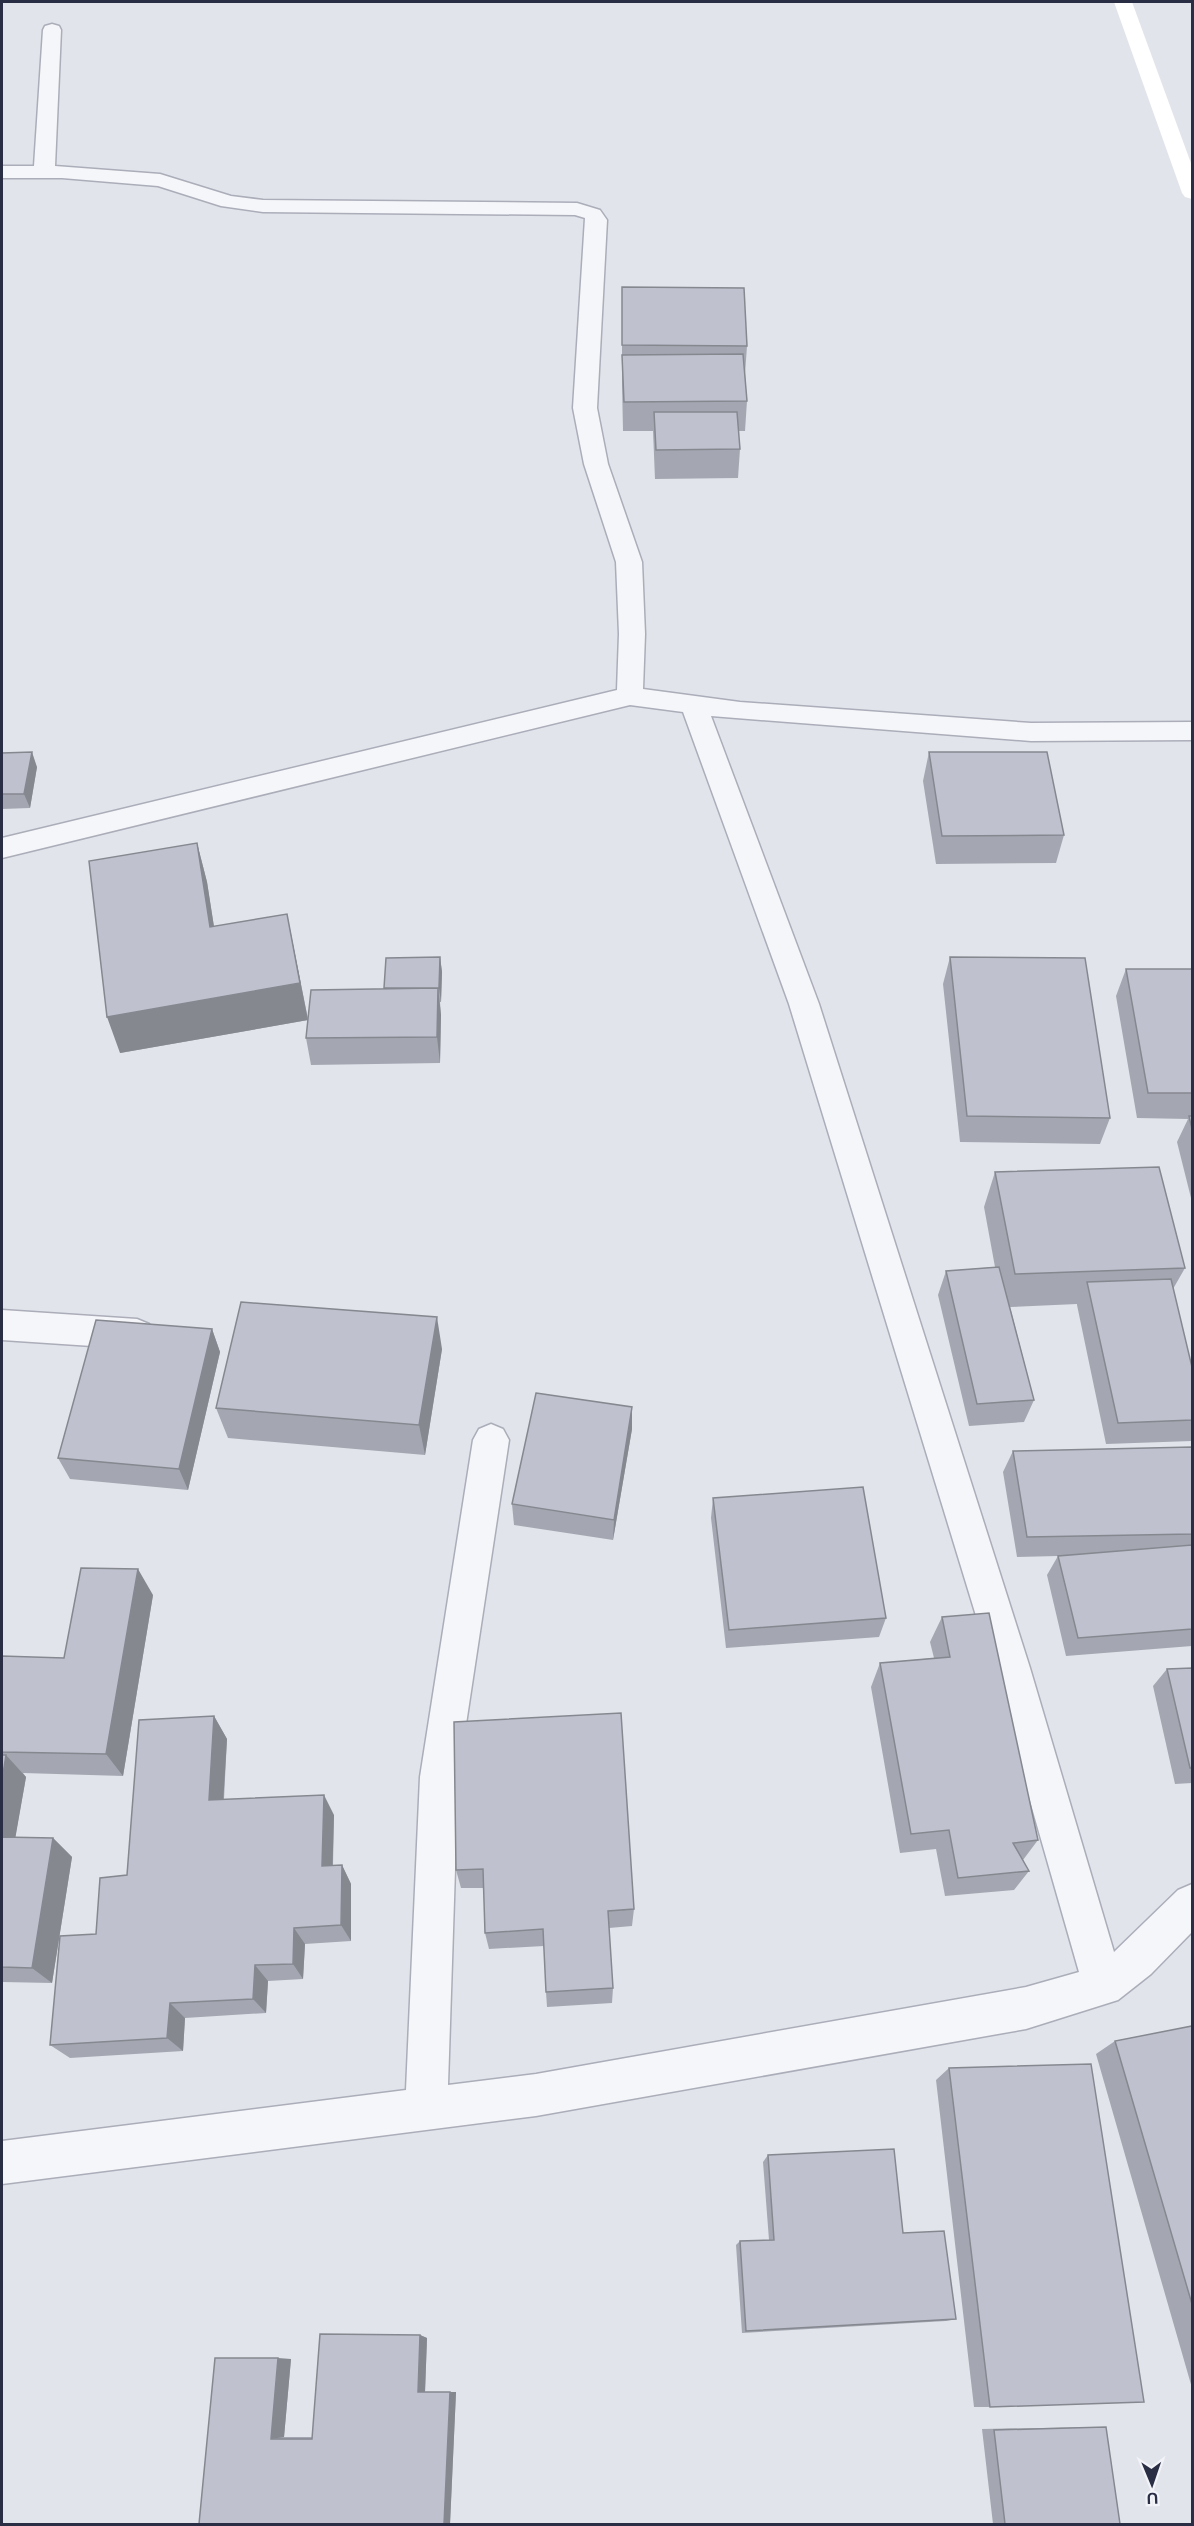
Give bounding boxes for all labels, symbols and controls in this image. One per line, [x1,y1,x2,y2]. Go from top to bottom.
north arrow [1122,2454,1182,2514]
text: U [1146,2490,1159,2507]

